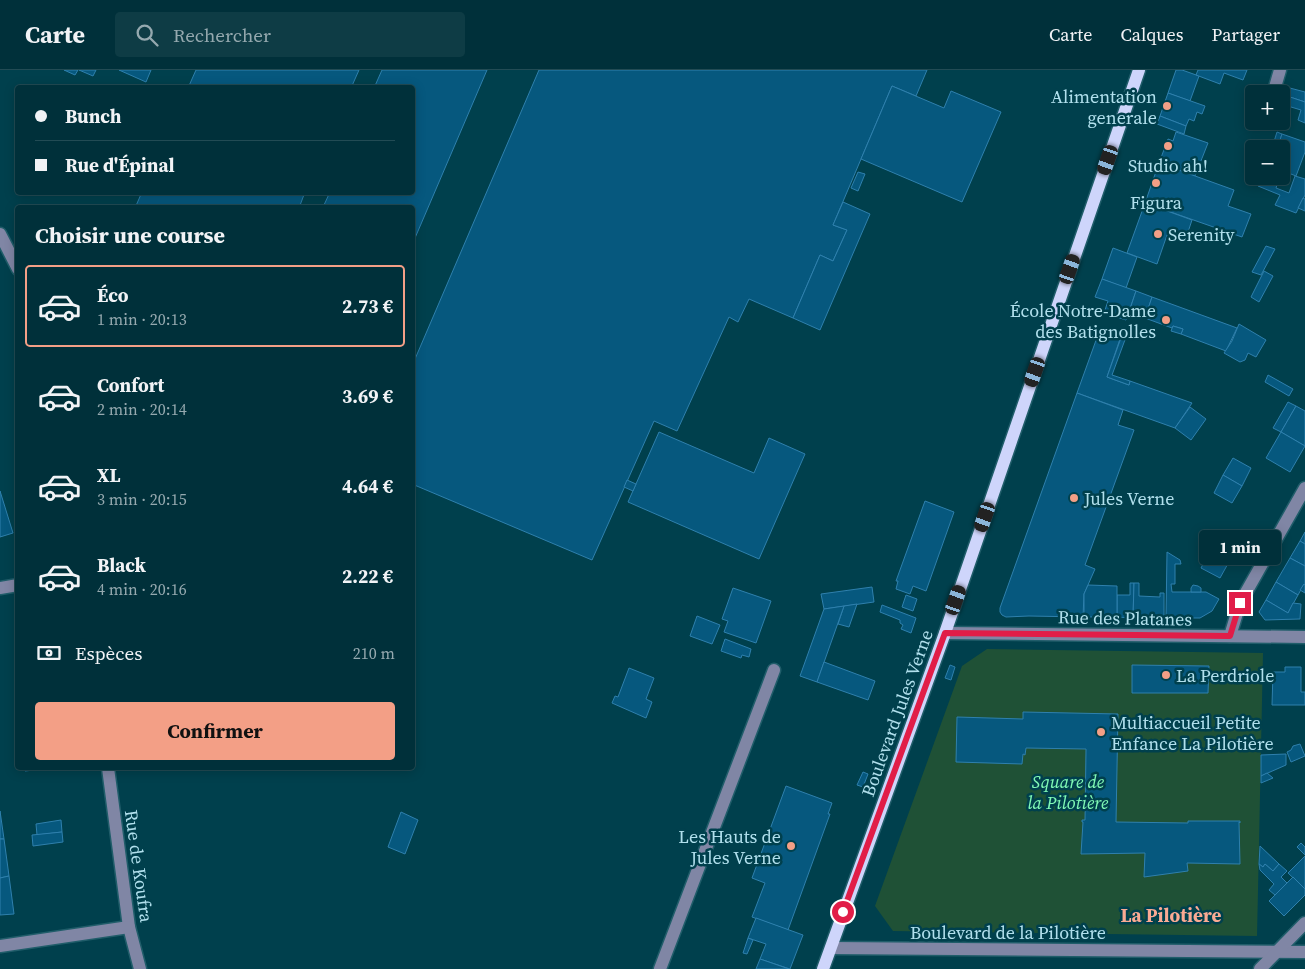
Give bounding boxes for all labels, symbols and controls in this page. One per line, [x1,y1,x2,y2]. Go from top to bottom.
search box [115,12,465,57]
text: Carte [25,18,85,51]
icon: search [133,21,161,49]
text: Rechercher [173,22,271,48]
text: Carte [1049,22,1092,47]
text: Calques [1120,22,1184,47]
text: Partager [1212,22,1280,47]
place label: Alimentation generale [1051,84,1157,130]
map controls [1245,85,1290,185]
button: + [1245,85,1290,130]
marker: Alimentation generale [1161,100,1173,112]
text: Bunch [65,103,121,129]
marker: Studio ah! [1162,140,1174,152]
button: − [1245,140,1290,185]
car [1096,143,1119,177]
text: Rue d'Épinal [65,152,175,178]
place label: Studio ah! [1128,153,1208,178]
marker: Figura [1150,177,1162,189]
place label: Figura [1130,190,1183,215]
text: Choisir une course [35,220,225,250]
place label: Serenity [1168,222,1235,247]
marker: Serenity [1152,228,1164,240]
car [1058,252,1081,286]
text: Éco [97,282,129,308]
icon: car [37,284,82,329]
text: 2.73 € [342,293,393,319]
place label: École Notre-Dame des Batignolles [1010,298,1156,344]
text: 1 min · 20:13 [97,308,187,330]
marker: École Notre-Dame des Batignolles [1160,314,1172,326]
car [1023,355,1046,389]
text: Confort [97,372,164,398]
icon: car [37,374,82,419]
text: 3.69 € [342,383,393,409]
text: 2 min · 20:14 [97,398,187,420]
text: XL [97,462,120,488]
icon: car [37,464,82,509]
text: 4.64 € [342,473,393,499]
place label: Jules Verne [1083,486,1174,511]
text: 3 min · 20:15 [97,488,187,510]
marker: Jules Verne [1068,492,1080,504]
car [973,500,996,534]
callout: 1 min [1199,530,1281,566]
text: 1 min [1219,536,1261,558]
text: Black [97,552,146,578]
icon: car [37,554,82,599]
text: 2.22 € [342,563,393,589]
text: 4 min · 20:16 [97,578,187,600]
car [944,583,967,617]
route end [1229,592,1251,614]
street label: Rue des Platanes [1058,604,1193,632]
street label: Boulevard Jules Verne [855,626,939,800]
icon: cash [35,639,63,667]
text: Espèces [75,640,143,666]
text: 210 m [353,642,395,664]
place label: La Perdriole [1176,663,1274,688]
marker: La Perdriole [1160,669,1172,681]
button: Confirmer [35,702,395,760]
place label: Multiaccueil Petite Enfance La Pilotière [1111,710,1274,756]
marker: Multiaccueil Petite Enfance La Pilotière [1095,726,1107,738]
park label: Square de la Pilotière [1028,769,1109,815]
street label: Rue de Koufra [119,808,159,925]
place label: Les Hauts de Jules Verne [678,824,781,870]
marker: Les Hauts de Jules Verne [785,840,797,852]
route start [832,901,854,923]
district label: La Pilotière [1121,902,1221,928]
street label: Boulevard de la Pilotière [910,920,1106,945]

